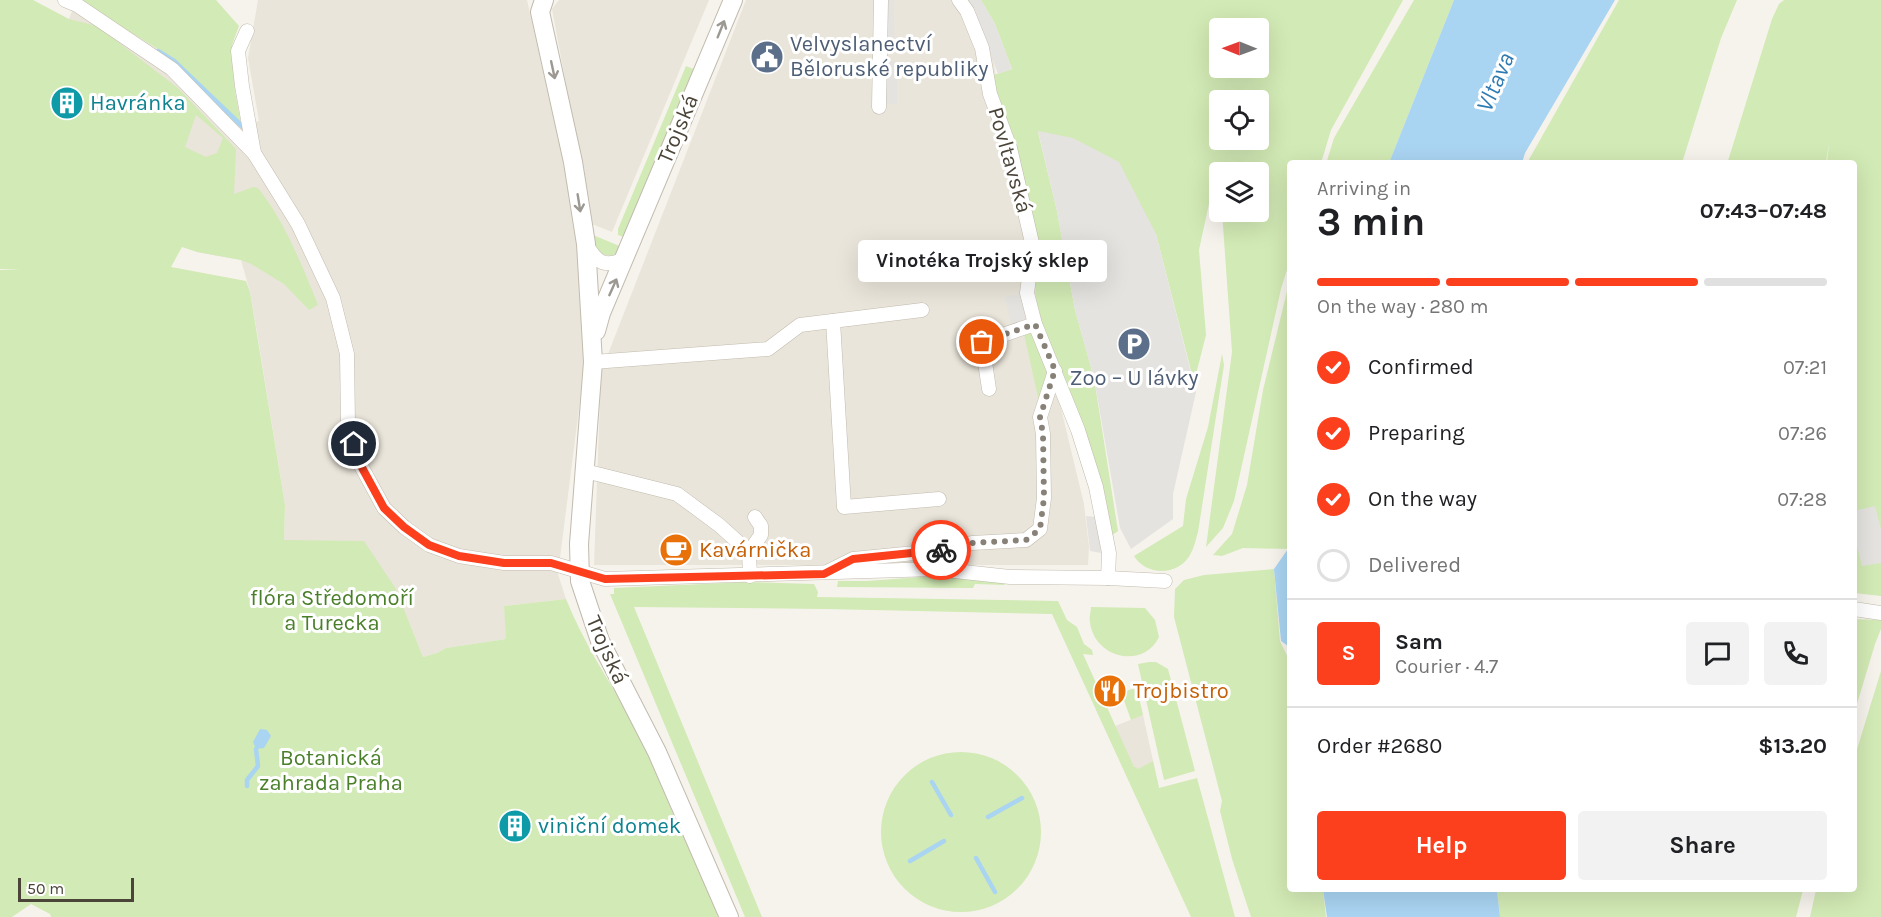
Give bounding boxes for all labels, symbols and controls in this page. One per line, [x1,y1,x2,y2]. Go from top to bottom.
north arrow [1209,18,1269,78]
map controls [1209,18,1269,222]
one-way arrow [716,21,727,39]
place label: Velvyslanectví Běloruské republiky [790,31,988,82]
public building icon: Velvyslanectví Běloruské republiky [749,39,785,75]
water label: Vltava [1470,48,1520,116]
one-way arrow [547,60,559,79]
building icon: Havránka [49,85,85,121]
place label: Havránka [90,90,186,116]
button: locate [1209,90,1269,150]
street label: Trojská [652,91,704,167]
street label: Povltavská [982,104,1038,216]
button: layers [1209,162,1269,222]
text: Arriving in [1317,177,1411,200]
one-way arrow [574,193,585,213]
text: 07:43–07:48 [1700,198,1827,224]
text: 3 min [1317,199,1425,245]
callout: Vinotéka Trojský sklep [858,240,1106,282]
text: Vinotéka Trojský sklep [876,249,1089,272]
one-way arrow [607,278,619,296]
text: On the way · 280 m [1317,295,1488,318]
pin [956,316,1007,367]
icon: bag [965,325,998,358]
parking icon: Zoo – U lávky [1116,326,1152,362]
icon: check [1317,351,1350,384]
text: Confirmed [1368,354,1474,380]
text: 07:21 [1783,356,1827,379]
place label: Zoo – U lávky [1069,365,1199,391]
icon: check [1317,417,1350,450]
pin [328,418,379,469]
text: Preparing [1368,420,1465,446]
text: 07:26 [1778,422,1827,445]
icon: home [337,427,370,460]
icon: check [1317,483,1350,516]
text: On the way [1368,486,1477,512]
text: 07:28 [1777,488,1827,511]
courier [911,520,971,580]
cafe icon: Kavárnička [658,532,694,568]
icon: bike [925,534,958,567]
place label: Kavárnička [699,537,811,563]
text: Delivered [1368,552,1461,578]
park label: flóra Středomoří a Turecka [250,585,414,636]
street label: Trojská [580,612,634,688]
button: chat [1686,622,1749,685]
button: phone [1764,622,1827,685]
text: Sam [1395,629,1443,655]
text: S [1341,640,1356,666]
text: Courier · 4.7 [1395,655,1498,678]
restaurant icon: Trojbistro [1092,673,1128,709]
place label: Trojbistro [1133,678,1229,704]
text: Order #2680 [1317,733,1442,759]
text: $13.20 [1758,733,1827,759]
park label: Botanická zahrada Praha [259,745,403,796]
building icon: viniční domek [497,808,533,844]
button: Help [1317,811,1566,880]
button: Share [1578,811,1827,880]
place label: viniční domek [538,813,681,839]
scale bar [18,875,134,902]
text: 50 m [27,879,64,898]

